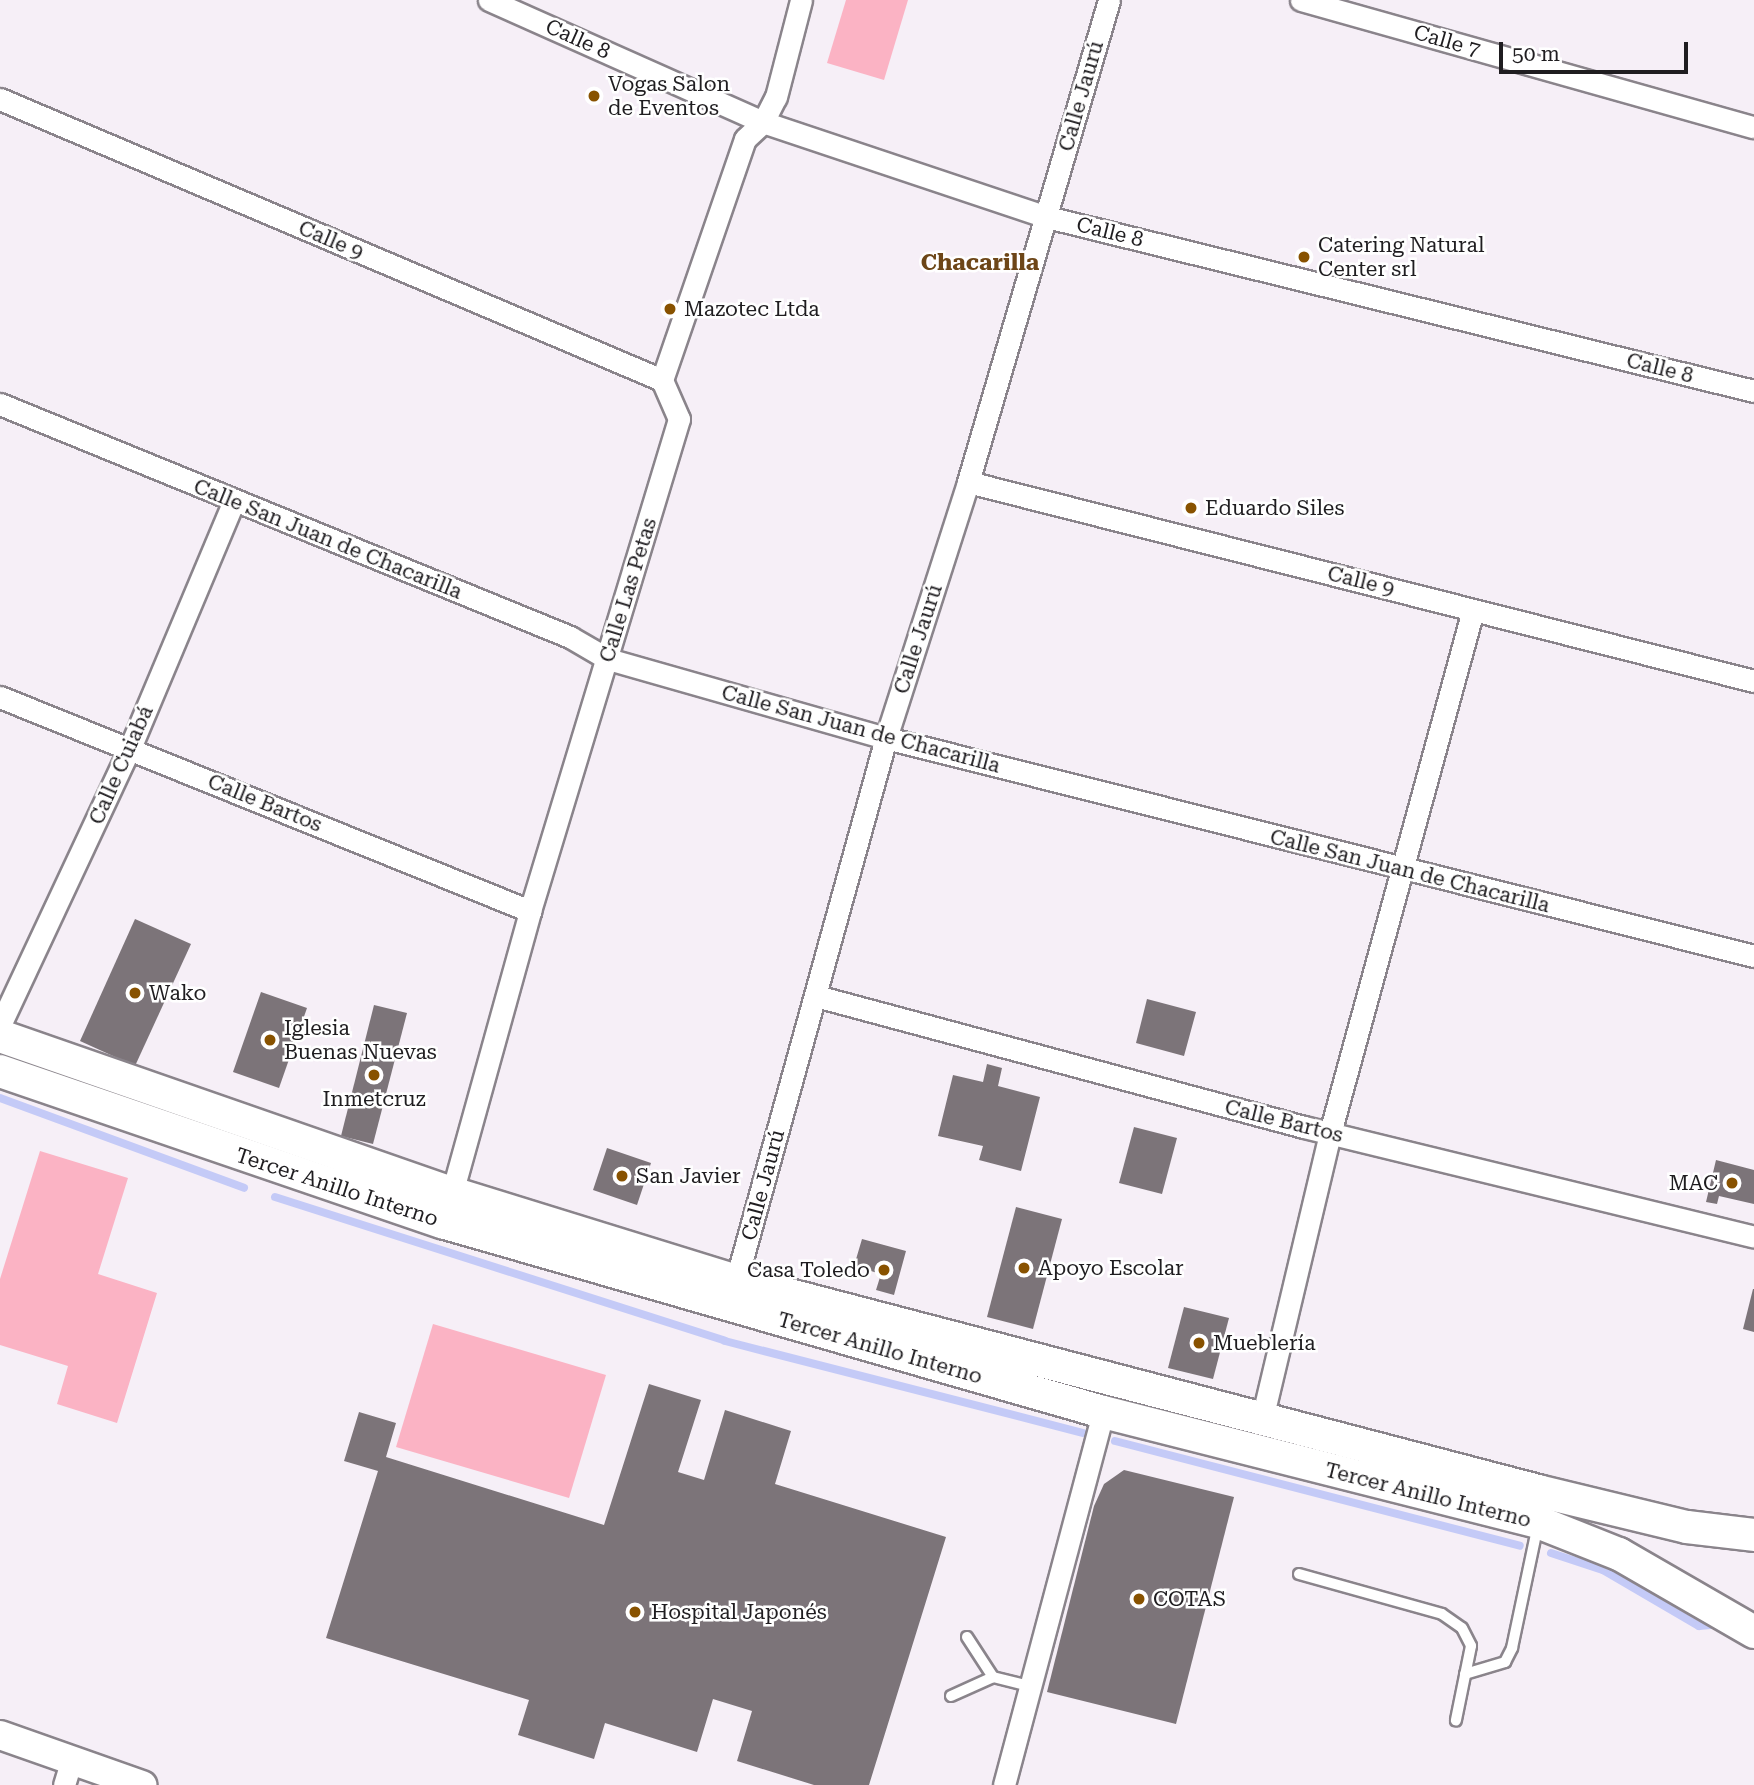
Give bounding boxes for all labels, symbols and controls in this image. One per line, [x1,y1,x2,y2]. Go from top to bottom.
street label: Calle 8 [542,14,614,64]
street label: Calle 7 [1411,20,1483,62]
scale bar [1502,28,1691,72]
street label: Calle Jaurú [1053,38,1109,154]
text: 50 m [1512,42,1560,66]
place label: Vogas Salon de Eventos [608,71,730,121]
marker: Vogas Salon de Eventos [586,88,602,104]
street label: Calle 8 [1074,212,1146,252]
street label: Calle 9 [295,215,367,265]
place label: Catering Natural Center srl [1318,232,1484,282]
district label: Chacarilla [921,249,1039,277]
marker: Catering Natural Center srl [1296,249,1312,265]
place label: Mazotec Ltda [684,296,820,322]
marker: Mazotec Ltda [662,301,678,317]
street label: Calle 8 [1624,348,1696,388]
street label: Calle San Juan de Chacarilla [190,473,466,605]
place label: Eduardo Siles [1205,495,1344,521]
marker: Eduardo Siles [1183,500,1199,516]
street label: Calle Las Petas [594,515,662,665]
street label: Calle 9 [1325,561,1397,601]
street label: Calle Jaurú [888,581,948,697]
street label: Calle San Juan de Chacarilla [719,680,1003,778]
street label: Calle Cuiabá [84,702,158,828]
street label: Calle Bartos [204,769,326,837]
street label: Calle San Juan de Chacarilla [1267,824,1553,918]
place label: Wako [149,980,206,1006]
marker: Wako [127,985,143,1001]
place label: Iglesia Buenas Nuevas [284,1015,437,1065]
marker: Iglesia Buenas Nuevas [262,1032,278,1048]
marker: Inmetcruz [366,1067,382,1083]
place label: Inmetcruz [322,1086,426,1112]
street label: Calle Bartos [1222,1094,1346,1148]
street label: Calle Jaurú [736,1127,790,1243]
street label: Tercer Anillo Interno [232,1142,442,1232]
place label: San Javier [636,1163,741,1189]
marker: San Javier [614,1168,630,1184]
place label: MAC [1669,1170,1718,1196]
marker: MAC [1724,1175,1740,1191]
place label: Apoyo Escolar [1038,1255,1184,1281]
place label: Casa Toledo [747,1257,870,1283]
marker: Apoyo Escolar [1016,1260,1032,1276]
marker: Casa Toledo [876,1262,892,1278]
street label: Tercer Anillo Interno [775,1307,985,1389]
place label: Mueblería [1213,1330,1316,1356]
marker: Mueblería [1191,1335,1207,1351]
street label: Tercer Anillo Interno [1322,1457,1534,1533]
place label: COTAS [1153,1586,1226,1612]
marker: COTAS [1131,1591,1147,1607]
place label: Hospital Japonés [651,1599,827,1625]
marker: Hospital Japonés [625,1602,645,1622]

